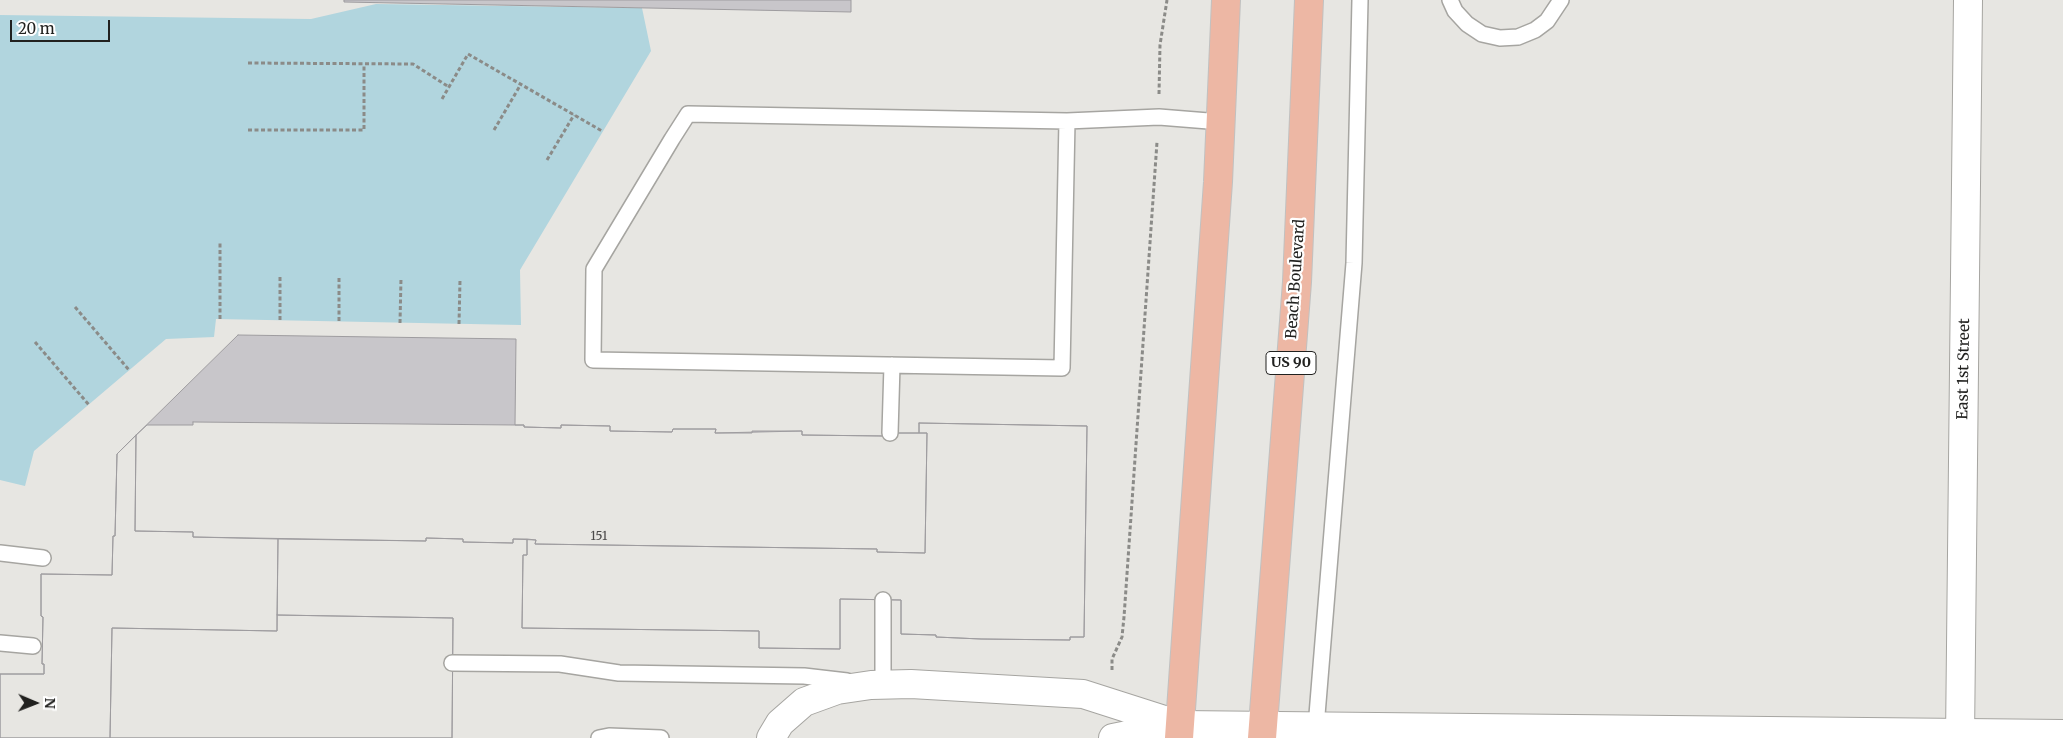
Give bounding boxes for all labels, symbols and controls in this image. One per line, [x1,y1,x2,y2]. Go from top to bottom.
scale bar [12,10,112,42]
text: 20 m [18,19,55,38]
street label: Beach Boulevard [1283,218,1309,340]
street label: East 1st Street [1954,318,1974,420]
road number: US 90 [1266,352,1316,374]
house number: 151 [591,530,607,544]
north arrow [10,678,60,728]
text: N [41,698,59,709]

